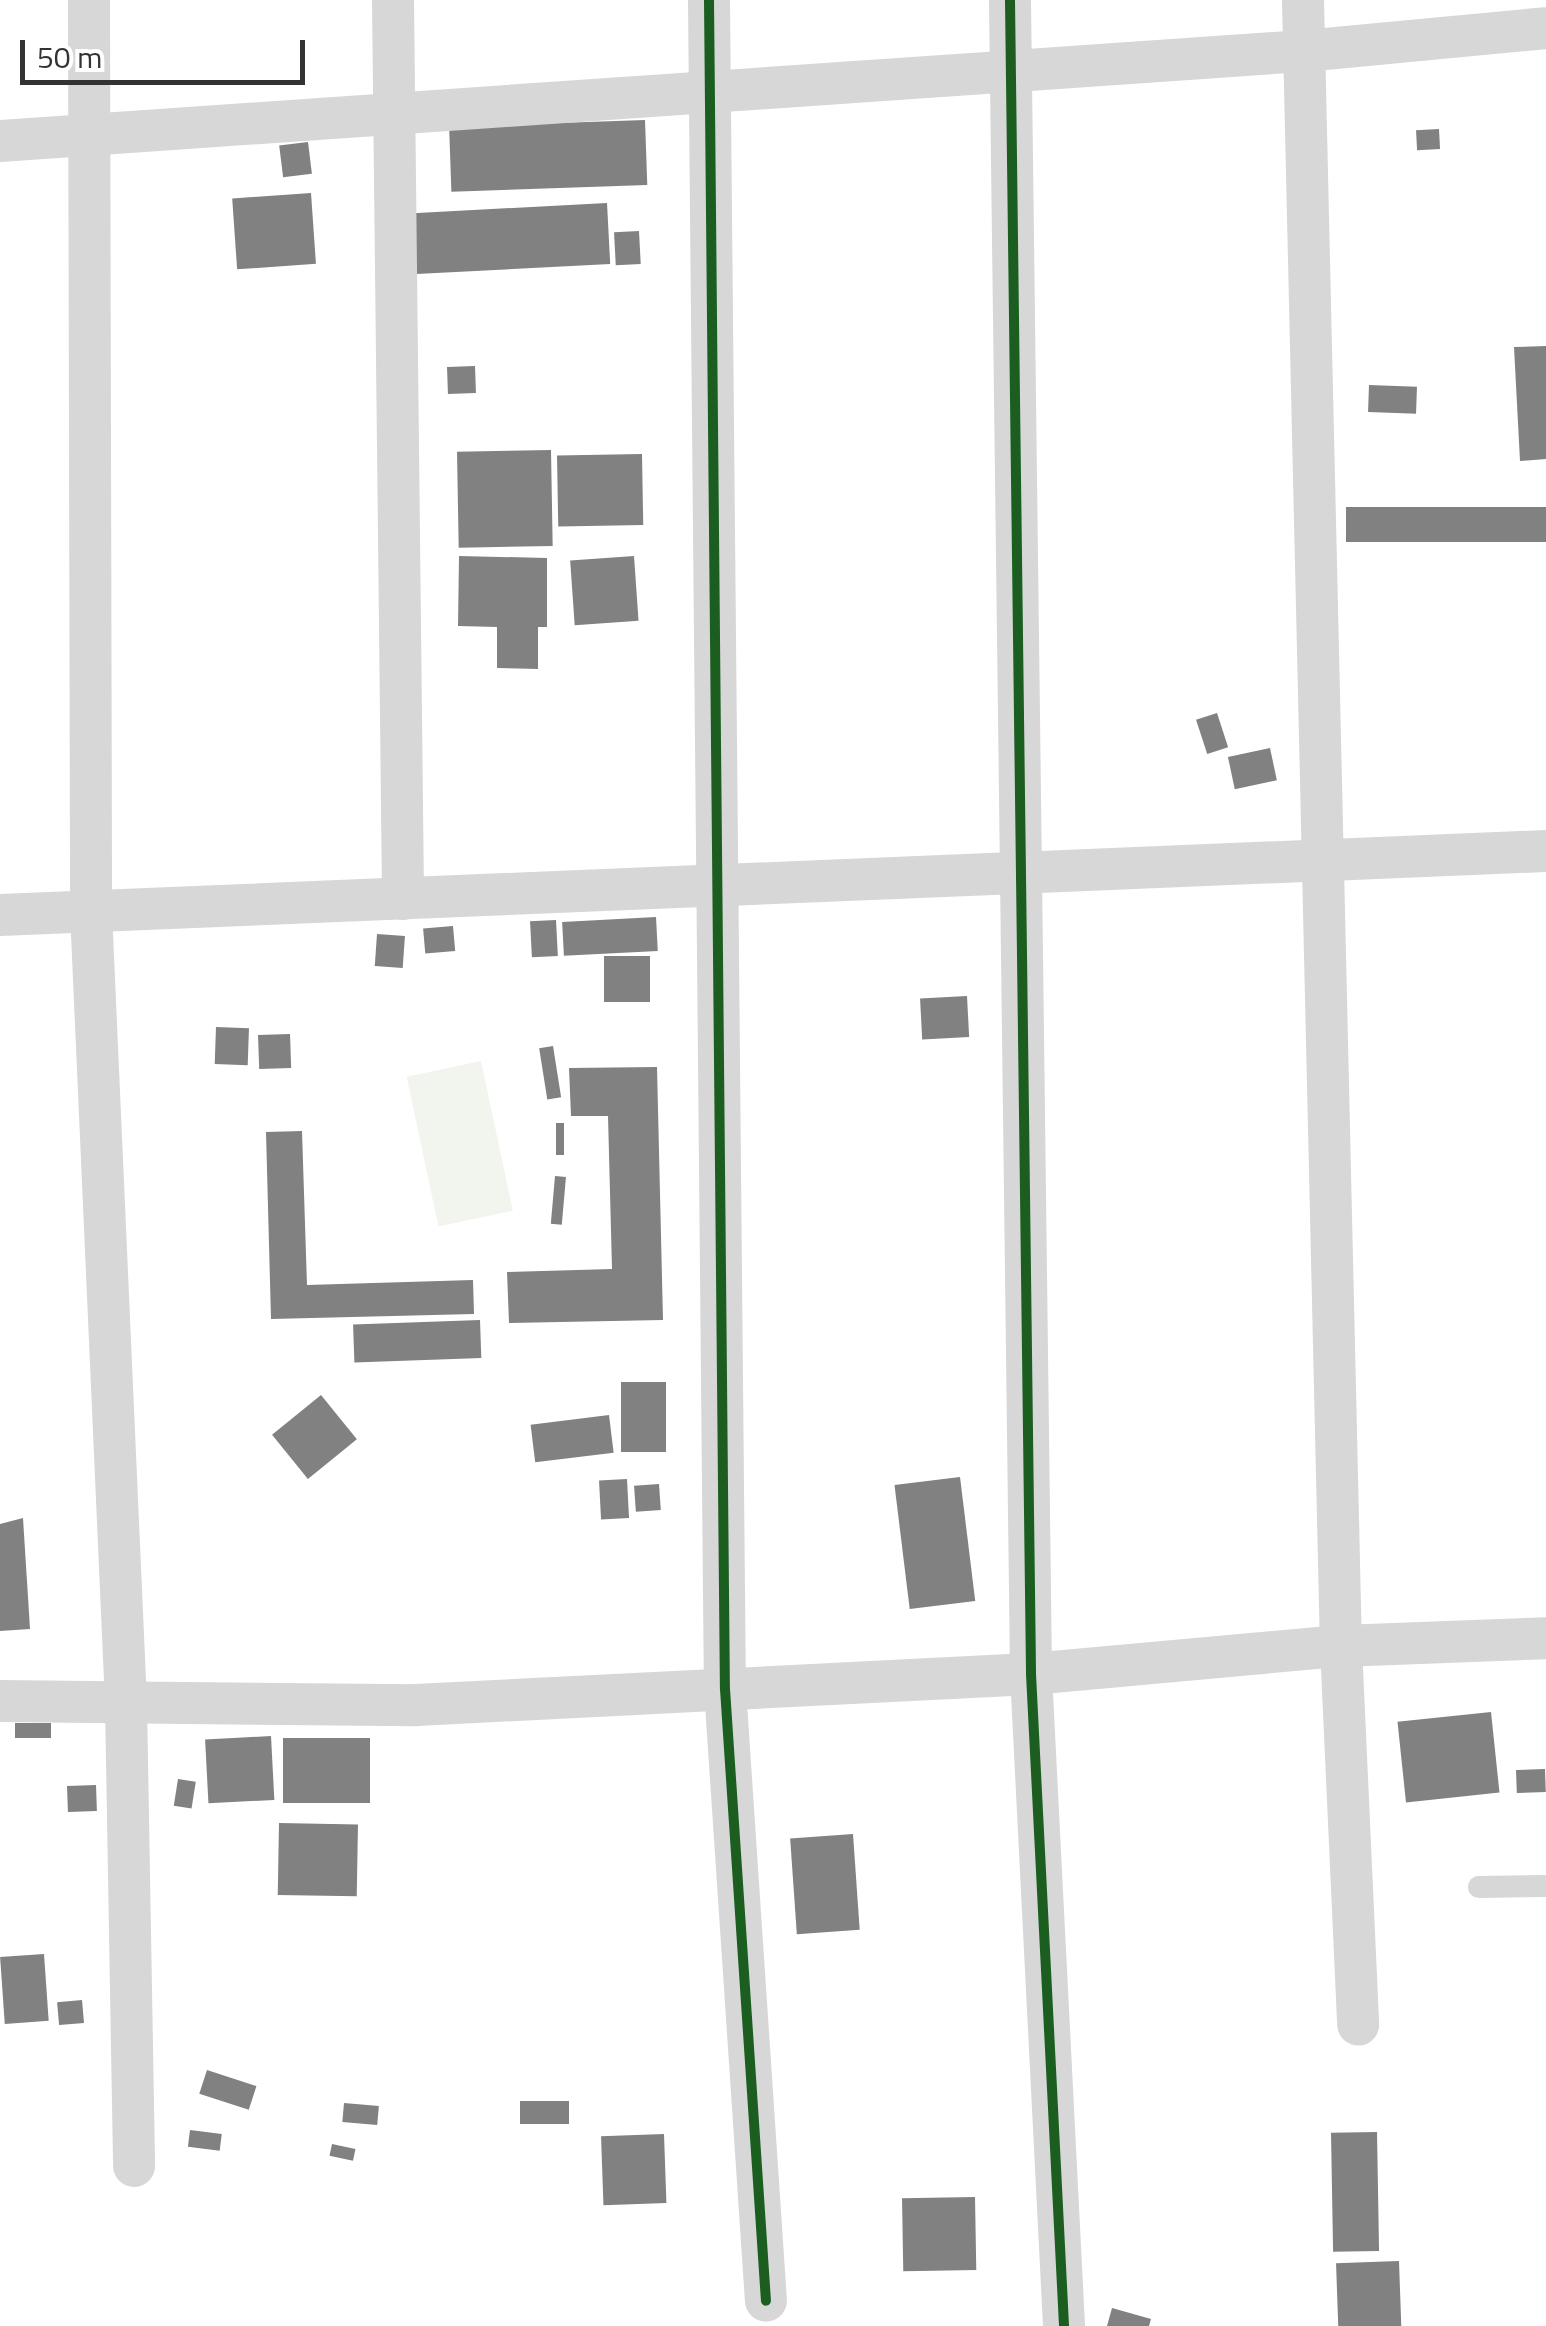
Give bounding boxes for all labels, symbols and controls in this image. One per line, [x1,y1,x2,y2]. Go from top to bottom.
scale bar [25,20,310,82]
text: 50 m [37,34,102,80]

